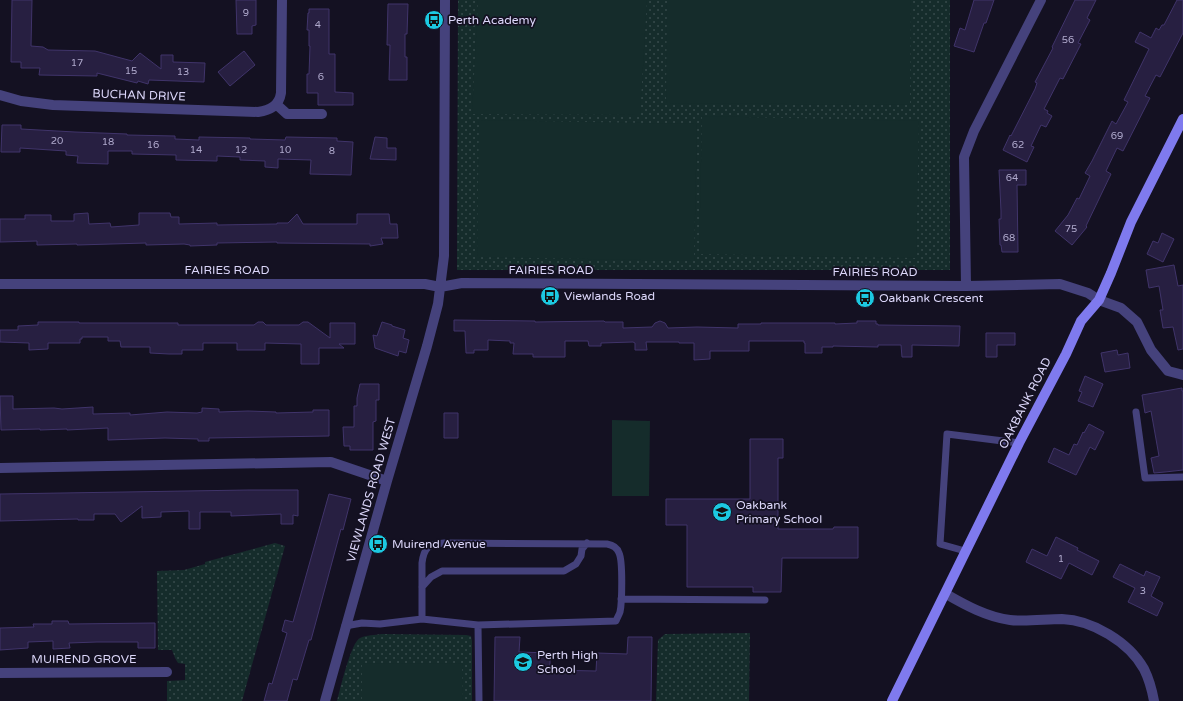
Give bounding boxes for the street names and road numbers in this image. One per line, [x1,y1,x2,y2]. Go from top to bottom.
street label: BUCHAN DRIVE [92,86,186,104]
street label: FAIRIES ROAD [184,263,270,277]
street label: FAIRIES ROAD [508,263,594,277]
street label: FAIRIES ROAD [832,265,918,279]
street label: OAKBANK ROAD [996,355,1054,451]
street label: VIEWLANDS ROAD WEST [344,416,399,564]
street label: MUIREND GROVE [31,652,137,666]

